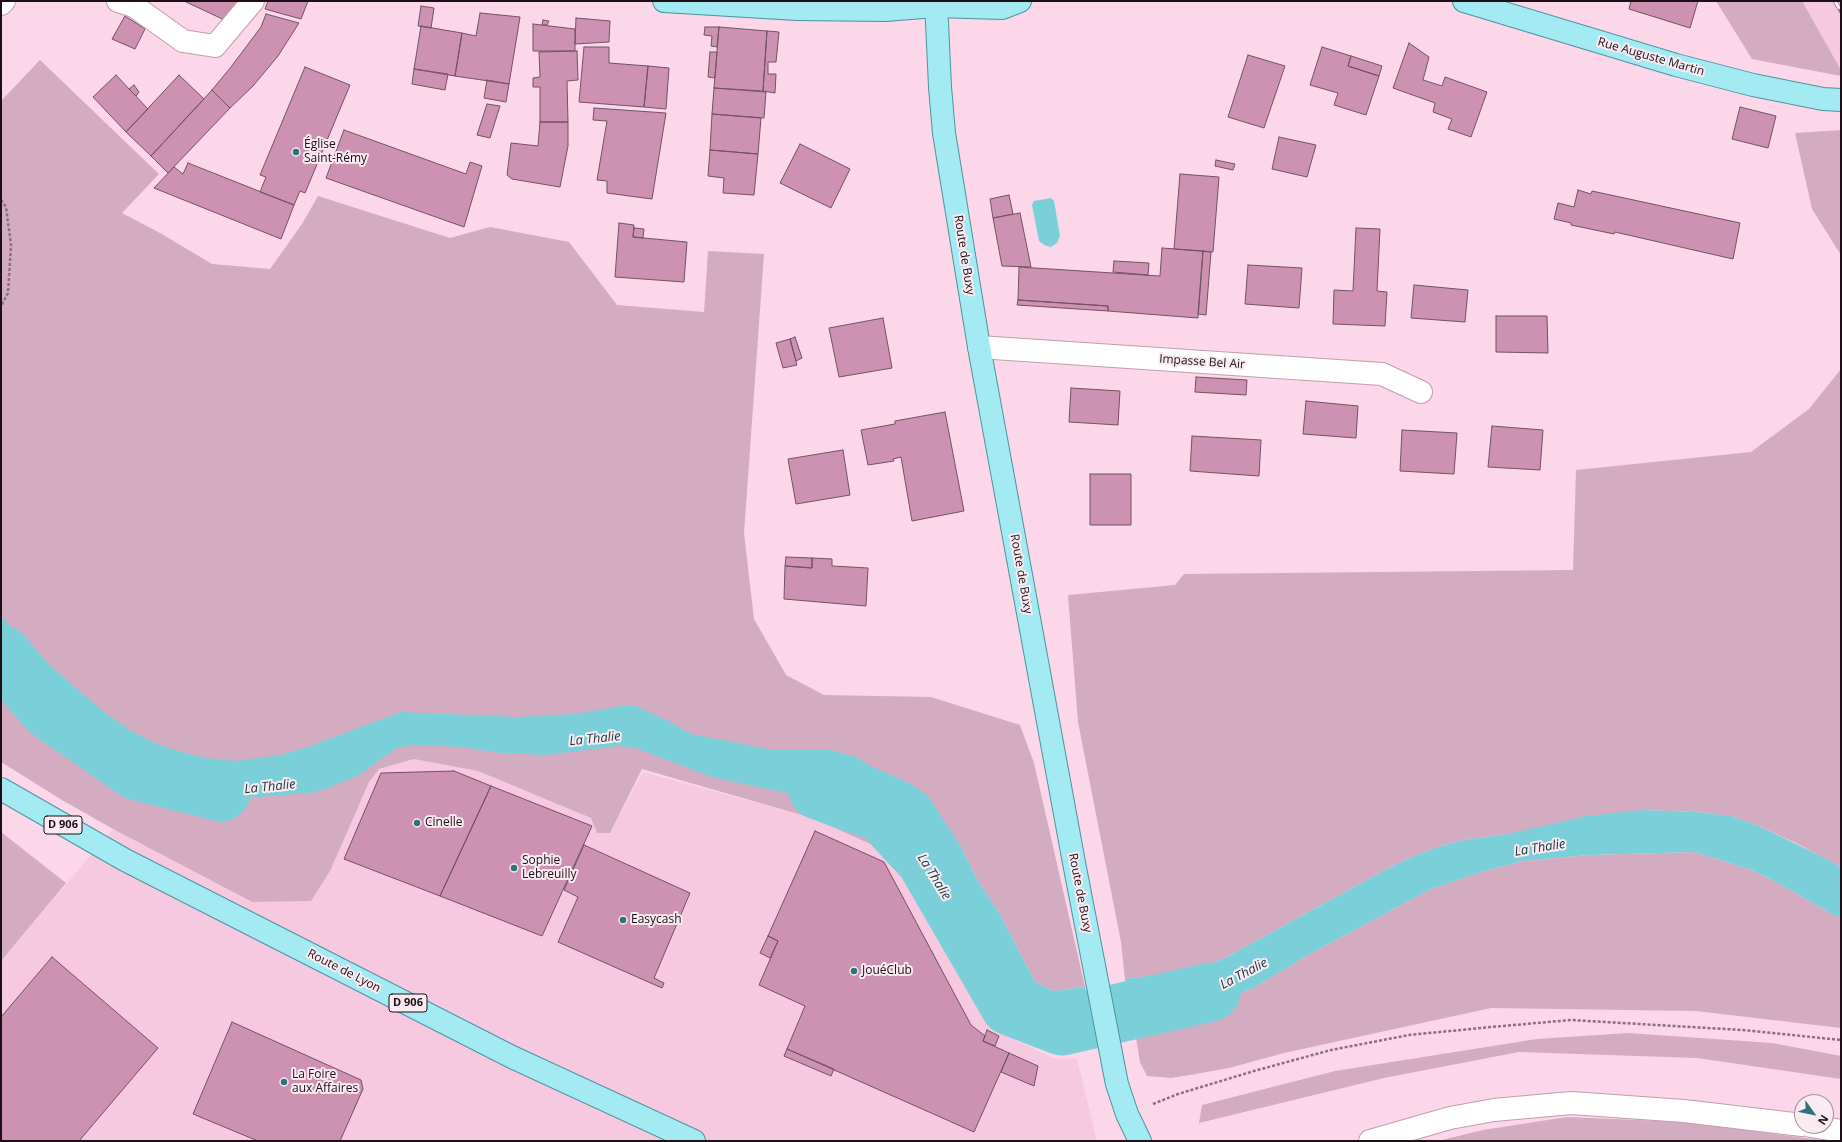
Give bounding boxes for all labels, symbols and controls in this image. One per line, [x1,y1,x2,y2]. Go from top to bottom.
street label: Rue Auguste Martin [1596,35,1706,79]
place label: Église Saint-Rémy [304,138,367,166]
marker: Église Saint-Rémy [291,147,301,157]
street label: Route de Buxy [951,214,977,296]
street label: Impasse Bel Air [1159,352,1245,372]
street label: Route de Buxy [1007,533,1035,615]
water label: La Thalie [569,729,621,749]
water label: La Thalie [244,777,296,797]
road number: D 906 [44,816,82,834]
place label: Cinelle [425,816,462,830]
marker: Cinelle [412,818,422,828]
water label: La Thalie [1513,836,1567,860]
water label: La Thalie [914,851,954,903]
street label: Route de Buxy [1065,852,1095,934]
place label: Sophie Lebreuilly [522,854,576,882]
marker: Sophie Lebreuilly [509,863,519,873]
place label: Easycash [631,913,682,927]
marker: Easycash [618,915,628,925]
street label: Route de Lyon [305,946,383,996]
water label: La Thalie [1218,955,1270,993]
place label: JouéClub [862,964,912,978]
marker: JouéClub [849,966,859,976]
road number: D 906 [389,994,427,1012]
place label: La Foire aux Affaires [292,1068,358,1096]
marker: La Foire aux Affaires [279,1077,289,1087]
north arrow [1794,1094,1834,1134]
text: N [1815,1112,1832,1128]

